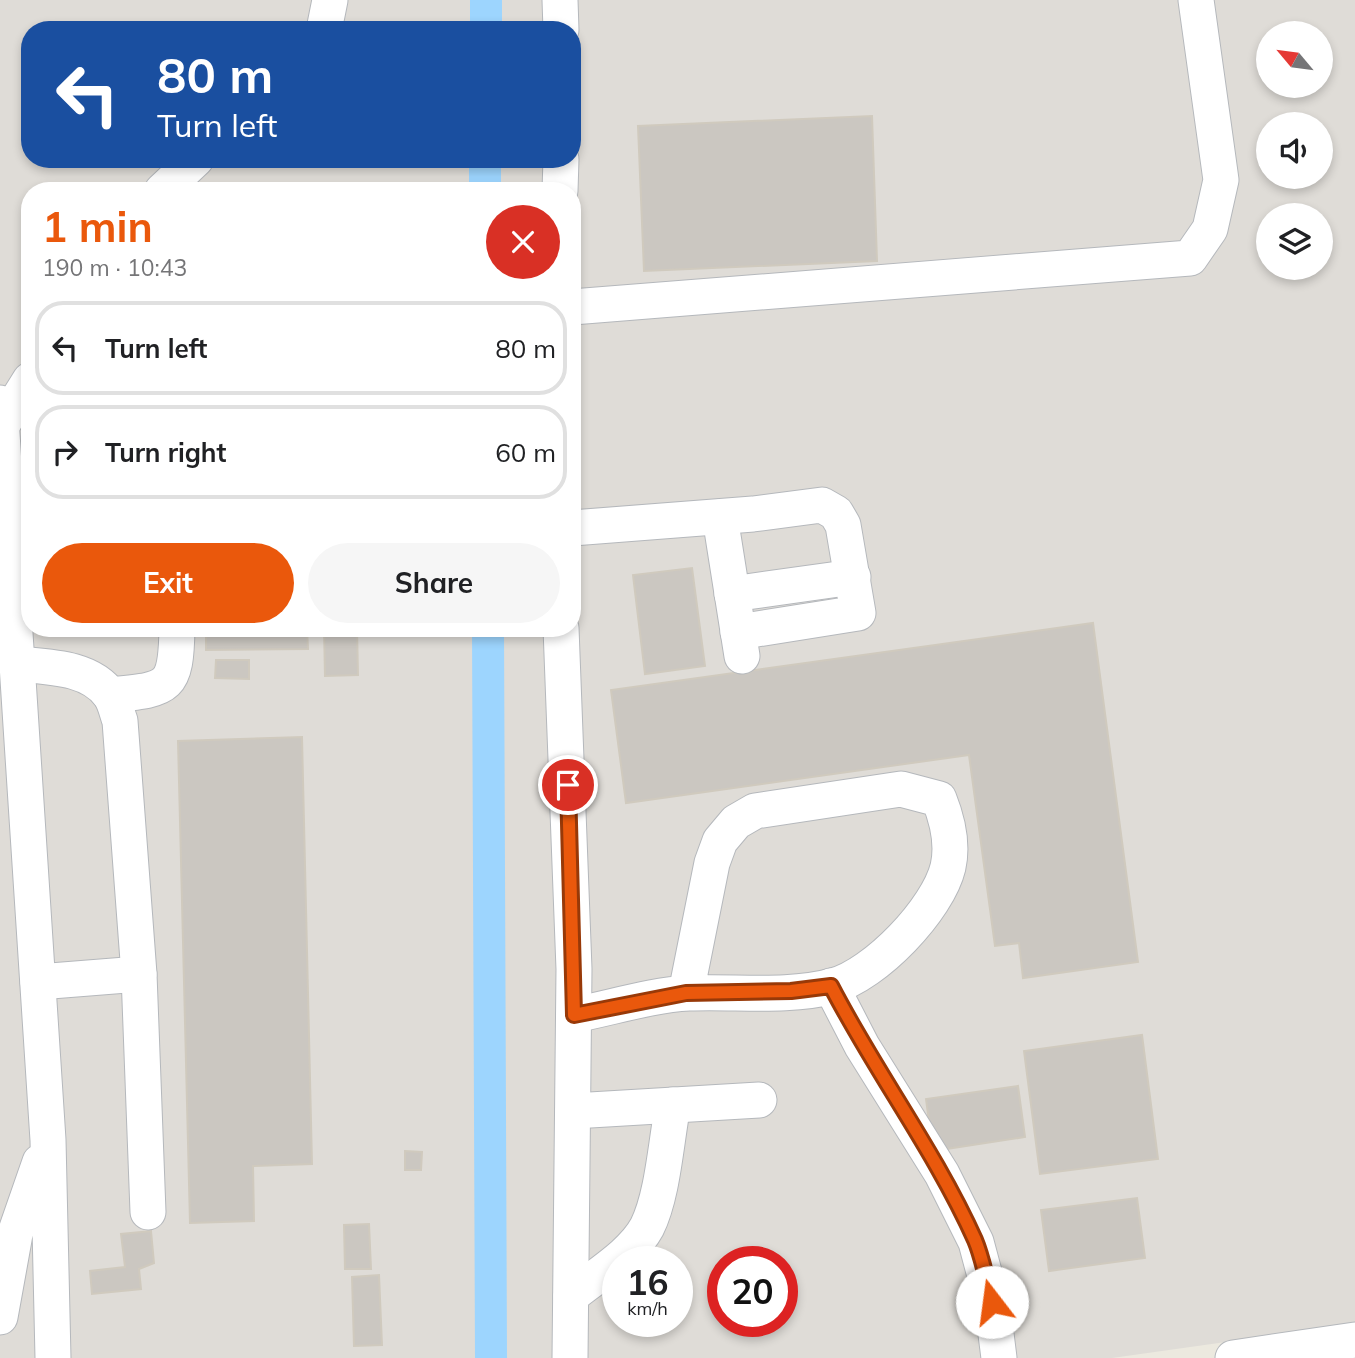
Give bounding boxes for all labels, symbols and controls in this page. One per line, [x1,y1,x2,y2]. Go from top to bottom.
north arrow [1256,21,1334,98]
map controls [1256,21,1333,280]
text: 80 m [157,44,273,105]
icon: left [42,49,133,140]
text: Turn left [157,105,277,145]
button: sound [1256,112,1333,189]
text: 1 min [42,200,153,253]
button: layers [1256,203,1333,280]
button: close [486,205,560,279]
text: 190 m · 10:43 [42,253,187,282]
icon: left [46,329,84,367]
text: Turn left [105,332,207,365]
text: 80 m [495,332,556,365]
icon: right [46,433,84,471]
text: Turn right [105,436,226,469]
text: 60 m [495,436,556,469]
button: Exit [42,543,294,623]
button: Share [308,543,560,623]
pin [538,755,598,815]
icon: arrive [549,766,587,804]
speed limit sign: 20 [707,1246,798,1337]
text: 16 [626,1260,669,1304]
position arrow [955,1265,1029,1339]
text: km/h [627,1297,668,1320]

